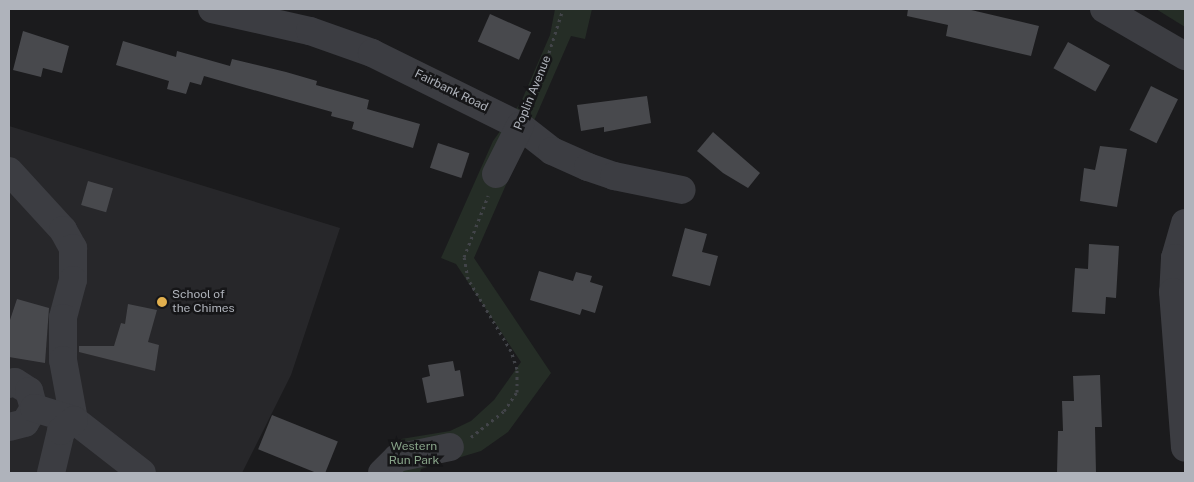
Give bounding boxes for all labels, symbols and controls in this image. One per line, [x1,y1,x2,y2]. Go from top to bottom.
street label: Poplin Avenue [511,54,555,132]
street label: Fairbank Road [412,67,490,115]
place label: School of the Chimes [172,288,235,316]
marker: School of the Chimes [156,296,168,308]
park label: Western Run Park [389,440,439,468]

